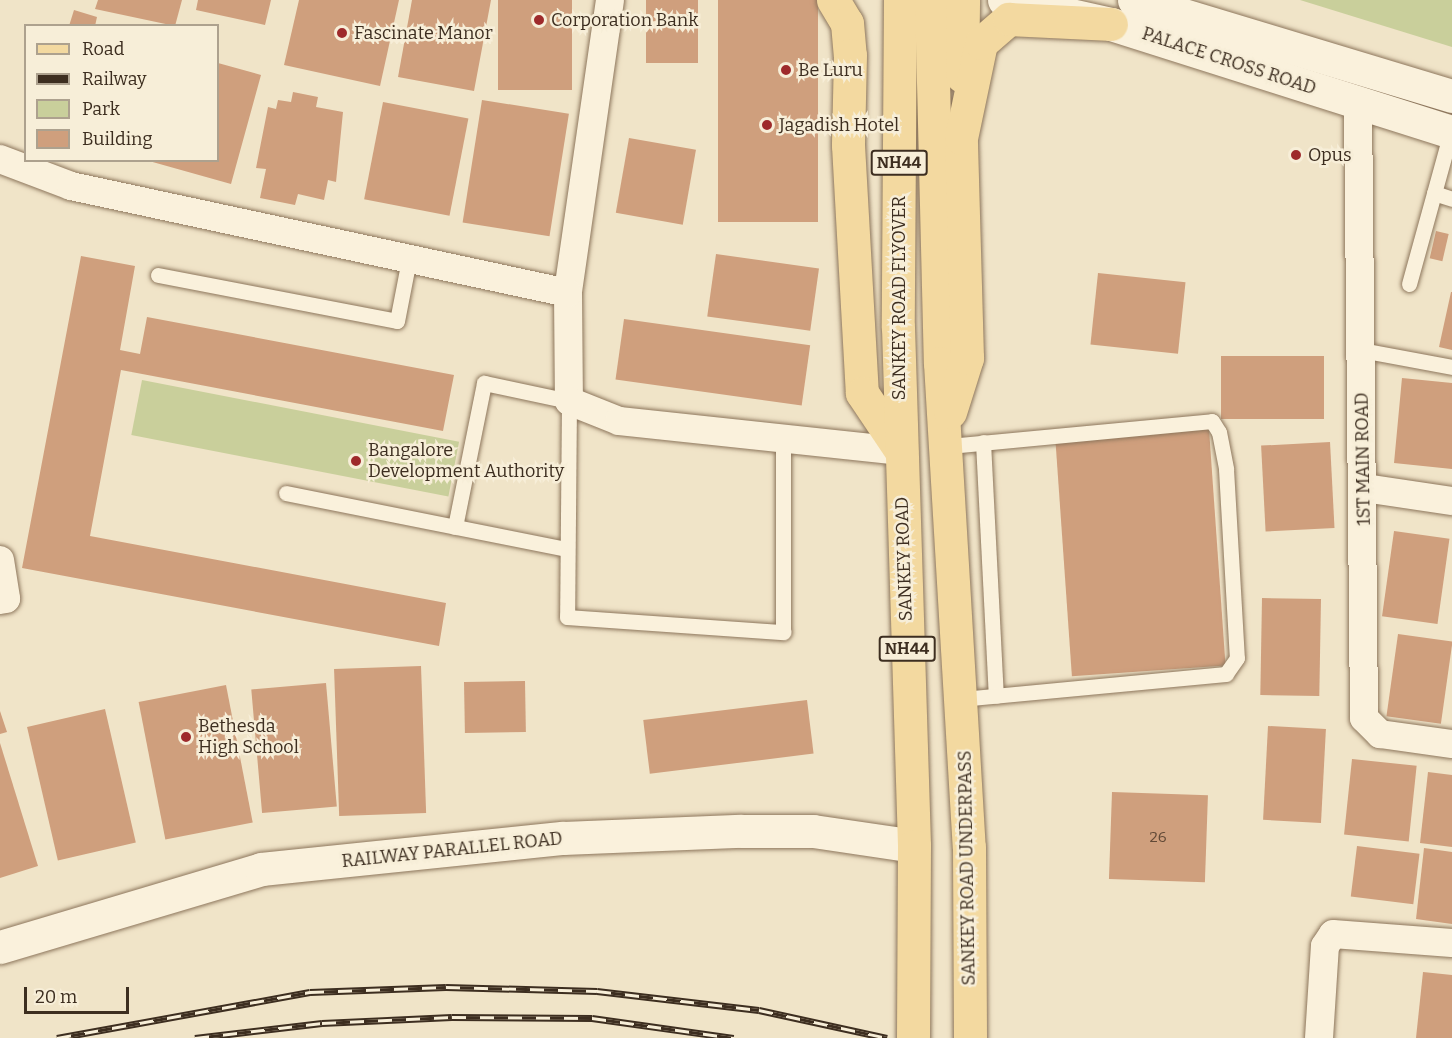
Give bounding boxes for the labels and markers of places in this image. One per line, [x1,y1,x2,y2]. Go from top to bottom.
place label: Corporation Bank [551,9,698,31]
marker: Corporation Bank [532,13,546,27]
place label: Fascinate Manor [354,22,493,44]
marker: Fascinate Manor [335,26,349,40]
place label: Be Luru [798,59,863,81]
marker: Be Luru [779,63,793,77]
place label: Jagadish Hotel [779,114,899,136]
marker: Jagadish Hotel [760,118,774,132]
place label: Opus [1308,144,1352,166]
marker: Opus [1289,148,1303,162]
place label: Bangalore Development Authority [368,440,564,482]
marker: Bangalore Development Authority [349,454,363,468]
place label: Bethesda High School [198,716,299,758]
marker: Bethesda High School [179,730,193,744]

